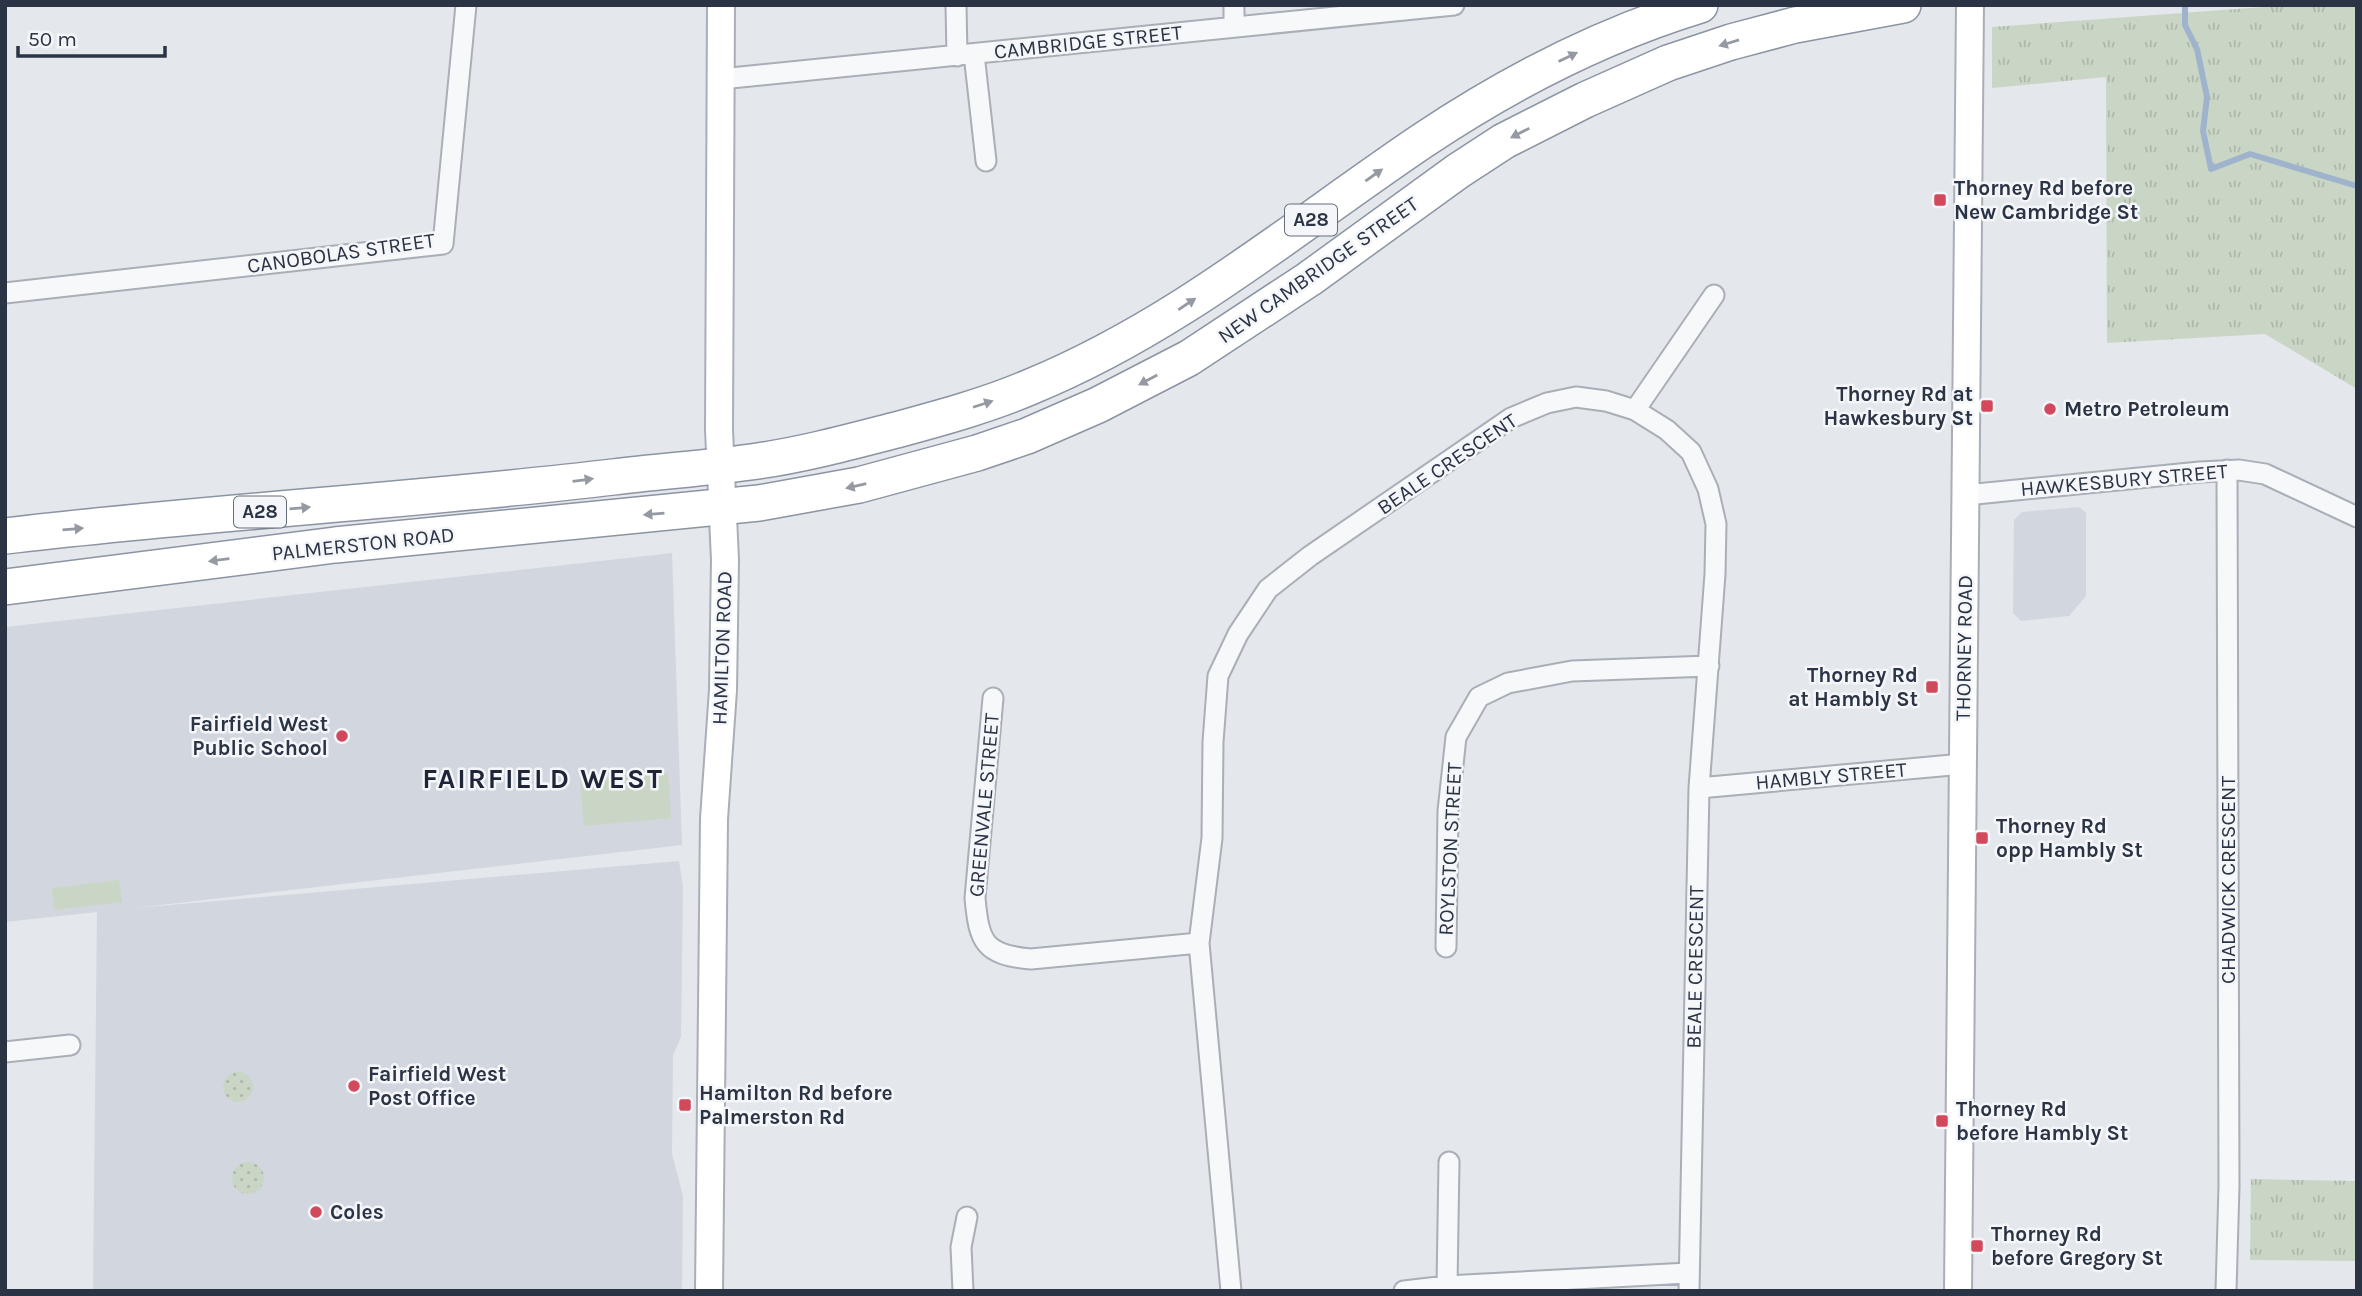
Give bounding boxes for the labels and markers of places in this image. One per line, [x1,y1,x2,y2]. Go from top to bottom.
place label: Thorney Rd before New Cambridge St [1954,176,2138,224]
marker: Thorney Rd before New Cambridge St [1932,192,1948,208]
place label: Thorney Rd at Hawkesbury St [1823,382,1973,430]
place label: Metro Petroleum [2064,397,2230,421]
marker: Thorney Rd at Hawkesbury St [1979,398,1995,414]
marker: Metro Petroleum [2042,401,2058,417]
place label: Thorney Rd at Hambly St [1788,663,1918,711]
marker: Thorney Rd at Hambly St [1924,679,1940,695]
place label: Fairfield West Public School [190,712,328,760]
marker: Fairfield West Public School [334,728,350,744]
place label: Thorney Rd opp Hambly St [1996,814,2143,862]
marker: Thorney Rd opp Hambly St [1974,830,1990,846]
place label: Fairfield West Post Office [368,1062,506,1110]
marker: Fairfield West Post Office [346,1078,362,1094]
place label: Hamilton Rd before Palmerston Rd [699,1081,893,1129]
marker: Hamilton Rd before Palmerston Rd [677,1097,693,1113]
place label: Thorney Rd before Hambly St [1956,1097,2128,1145]
marker: Thorney Rd before Hambly St [1934,1113,1950,1129]
place label: Coles [330,1200,384,1224]
marker: Coles [308,1204,324,1220]
place label: Thorney Rd before Gregory St [1991,1222,2163,1270]
marker: Thorney Rd before Gregory St [1969,1238,1985,1254]

